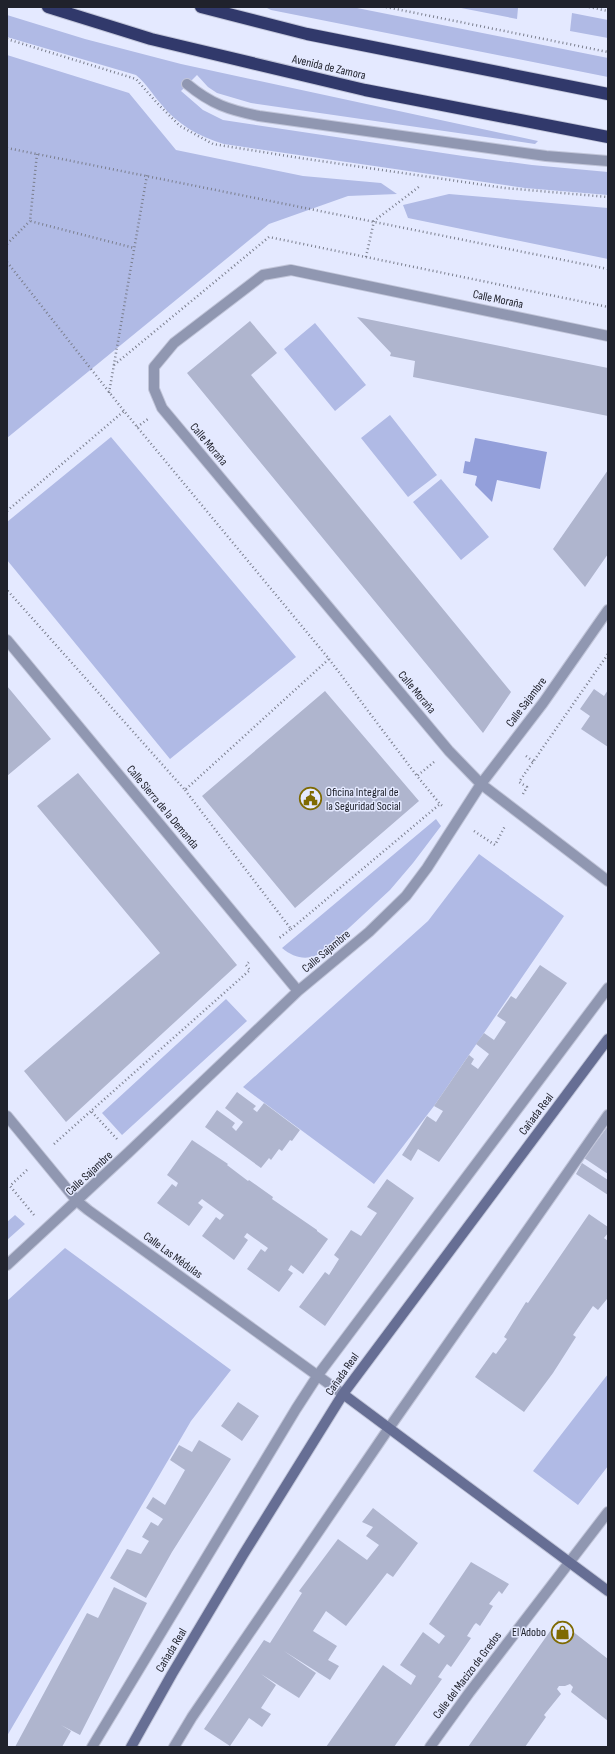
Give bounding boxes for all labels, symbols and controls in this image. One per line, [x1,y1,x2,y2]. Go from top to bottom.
street label: Avenida de Zamora [290,52,367,83]
street label: Calle Moraña [471,287,525,312]
street label: Calle Moraña [186,420,231,469]
street label: Calle Moraña [394,668,439,717]
street label: Calle Sajambre [503,674,550,730]
street label: Calle Sierra de la Demanda [123,762,202,853]
place label: Oficina Integral de la Seguridad Social [326,785,401,814]
public building icon: Oficina Integral de la Seguridad Social [297,786,323,812]
street label: Calle Sajambre [299,927,354,976]
street label: Cañada Real [516,1090,557,1138]
street label: Calle Sajambre [63,1148,116,1199]
street label: Calle Las Médulas [140,1229,205,1282]
street label: Cañada Real [322,1350,362,1398]
shop icon: El Adobo [549,1619,575,1645]
place label: El Adobo [512,1625,546,1640]
street label: Cañada Real [152,1626,190,1675]
street label: Calle del Macizo de Gredos [430,1629,505,1722]

